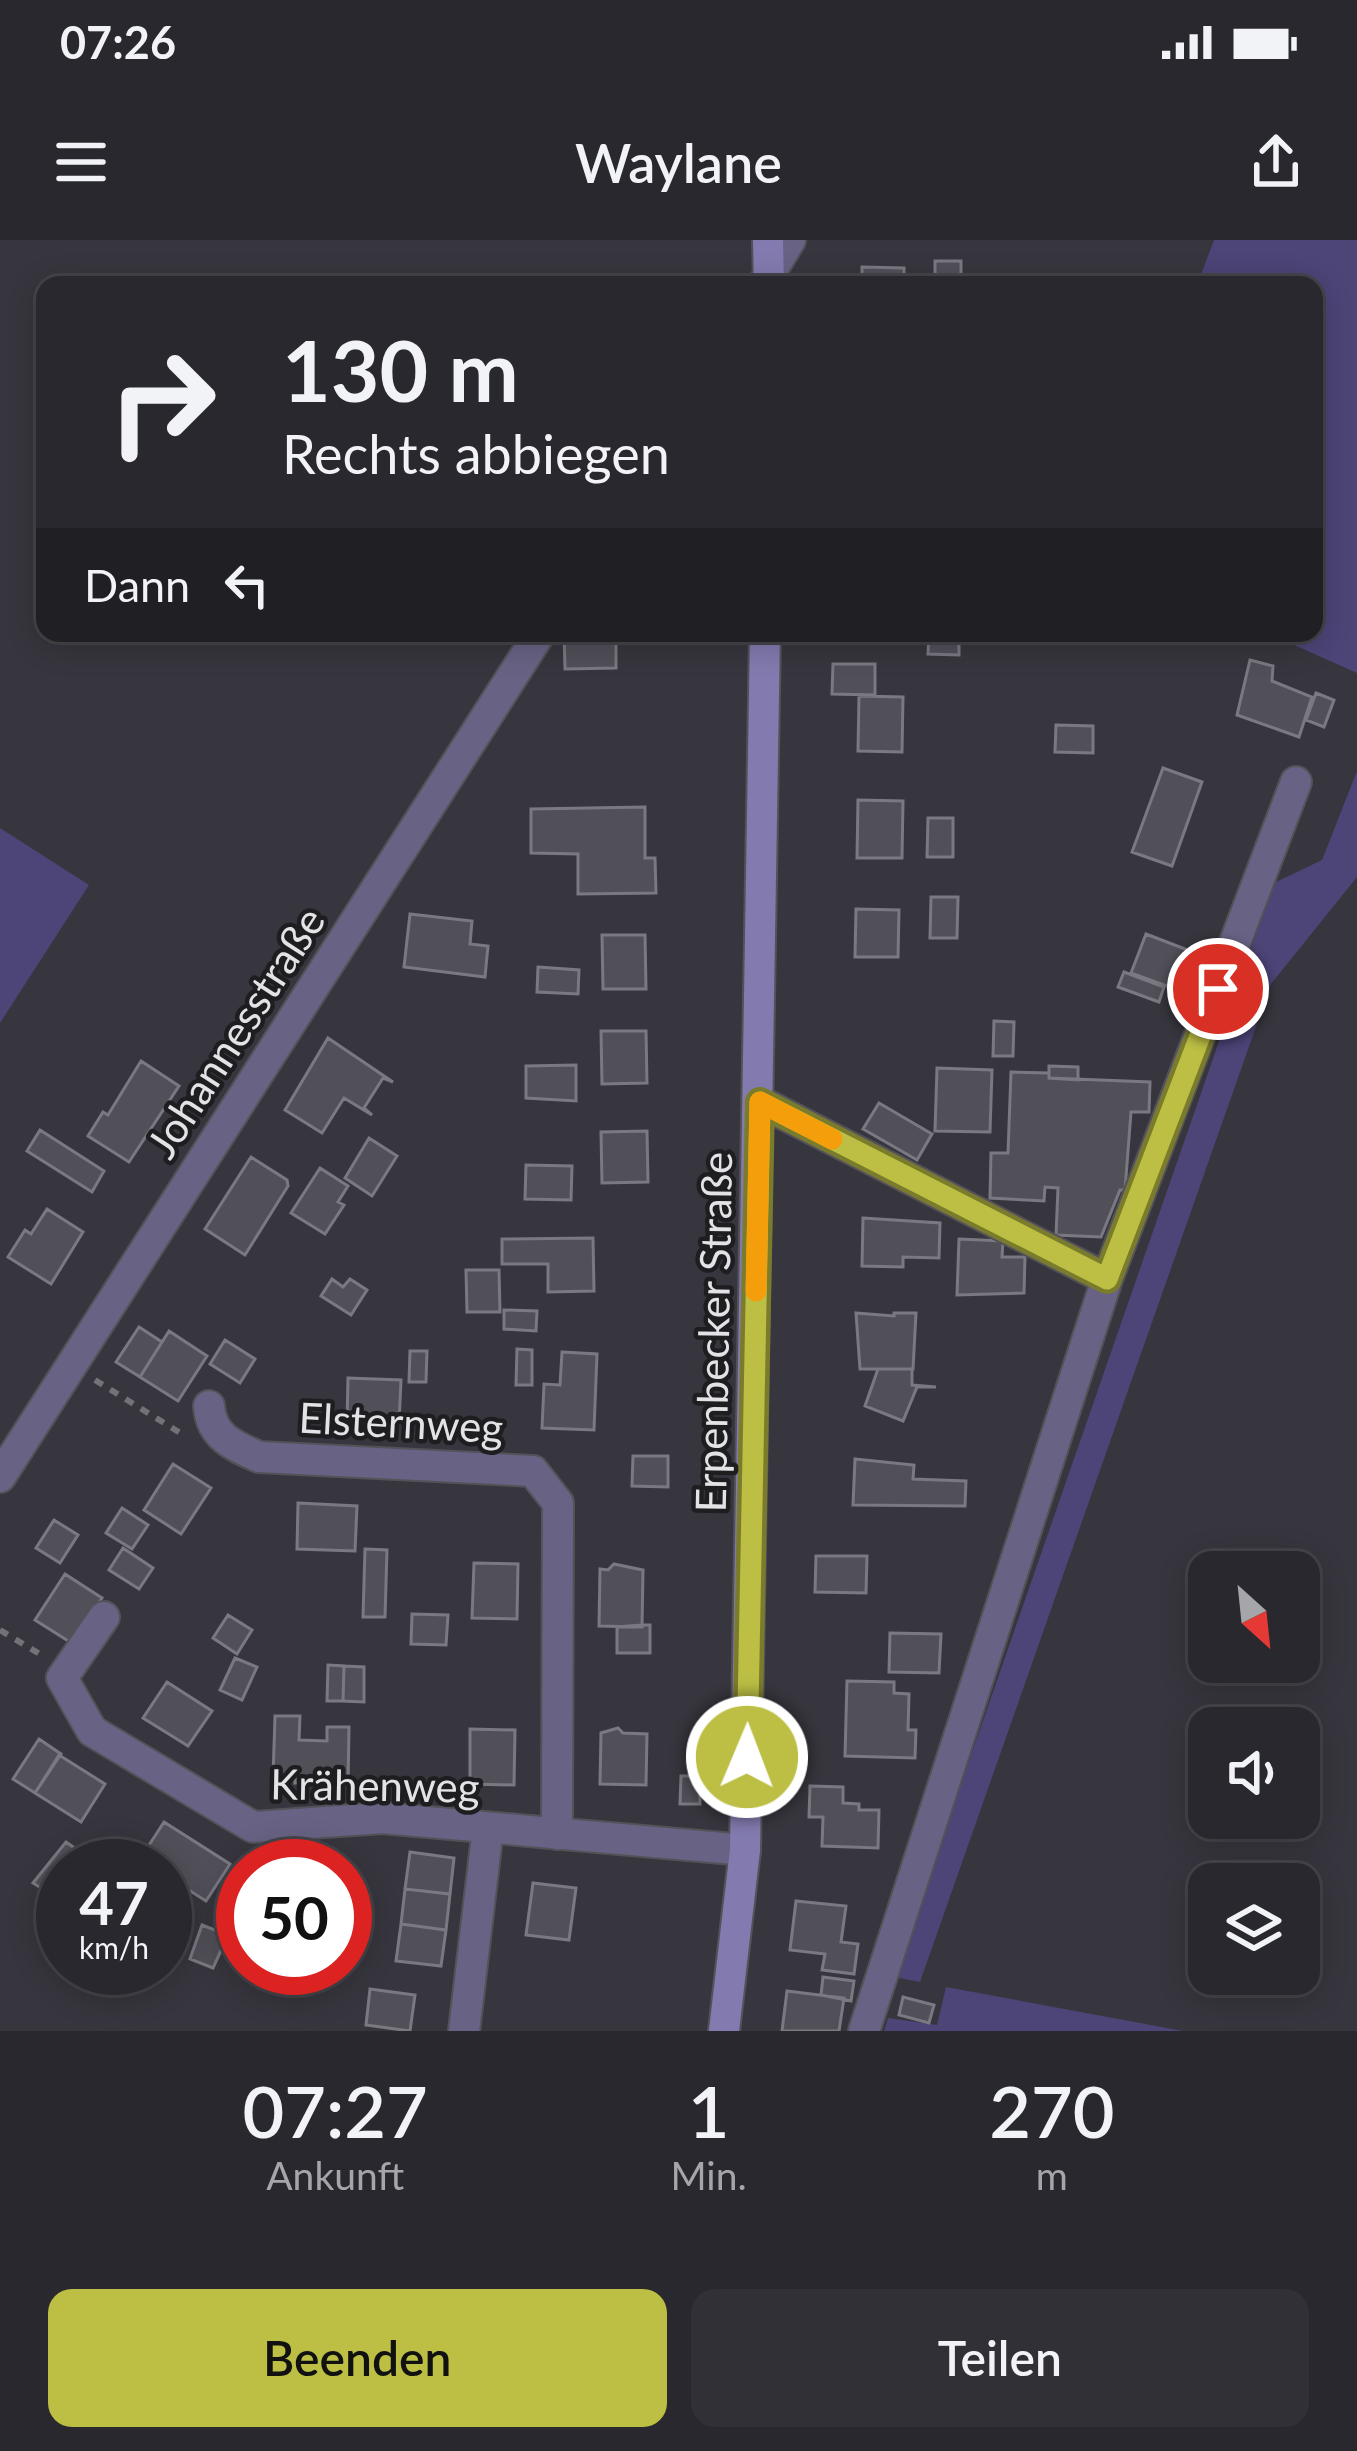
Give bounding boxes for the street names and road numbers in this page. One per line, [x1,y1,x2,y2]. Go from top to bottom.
street label: Johannesstraße [136,898,334,1166]
street label: Erpenbecker Straße [685,1151,741,1513]
street label: Elsternweg [298,1392,504,1452]
street label: Krähenweg [270,1758,480,1812]

